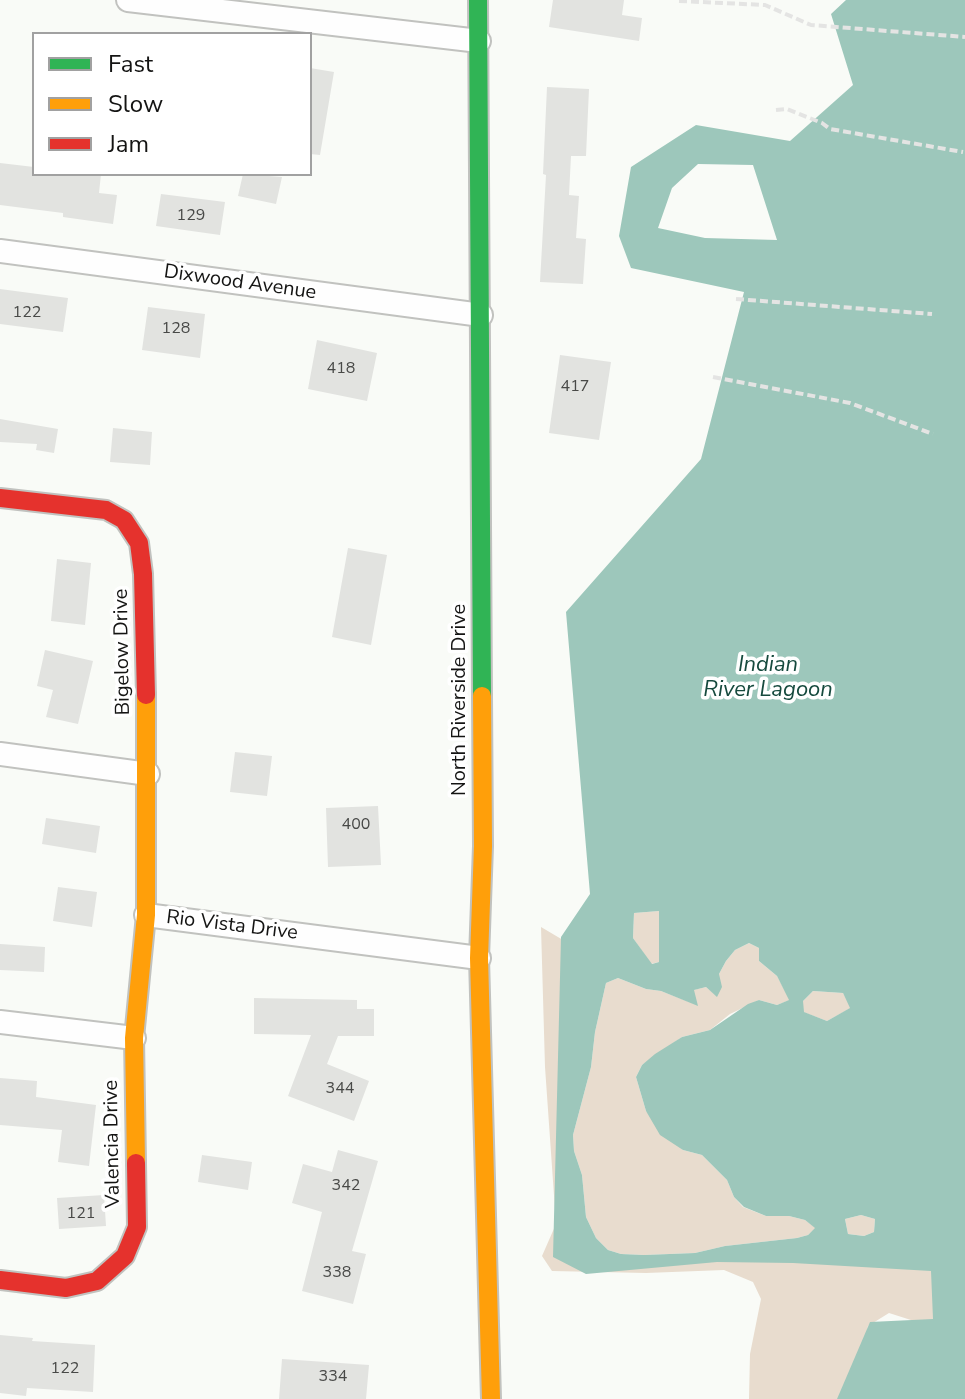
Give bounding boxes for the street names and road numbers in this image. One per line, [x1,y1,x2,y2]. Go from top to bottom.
street label: Dixwood Avenue [162,260,318,306]
street label: Bigelow Drive [110,588,136,716]
street label: North Riverside Drive [448,604,472,796]
street label: Rio Vista Drive [165,906,299,946]
street label: Valencia Drive [100,1080,126,1208]

